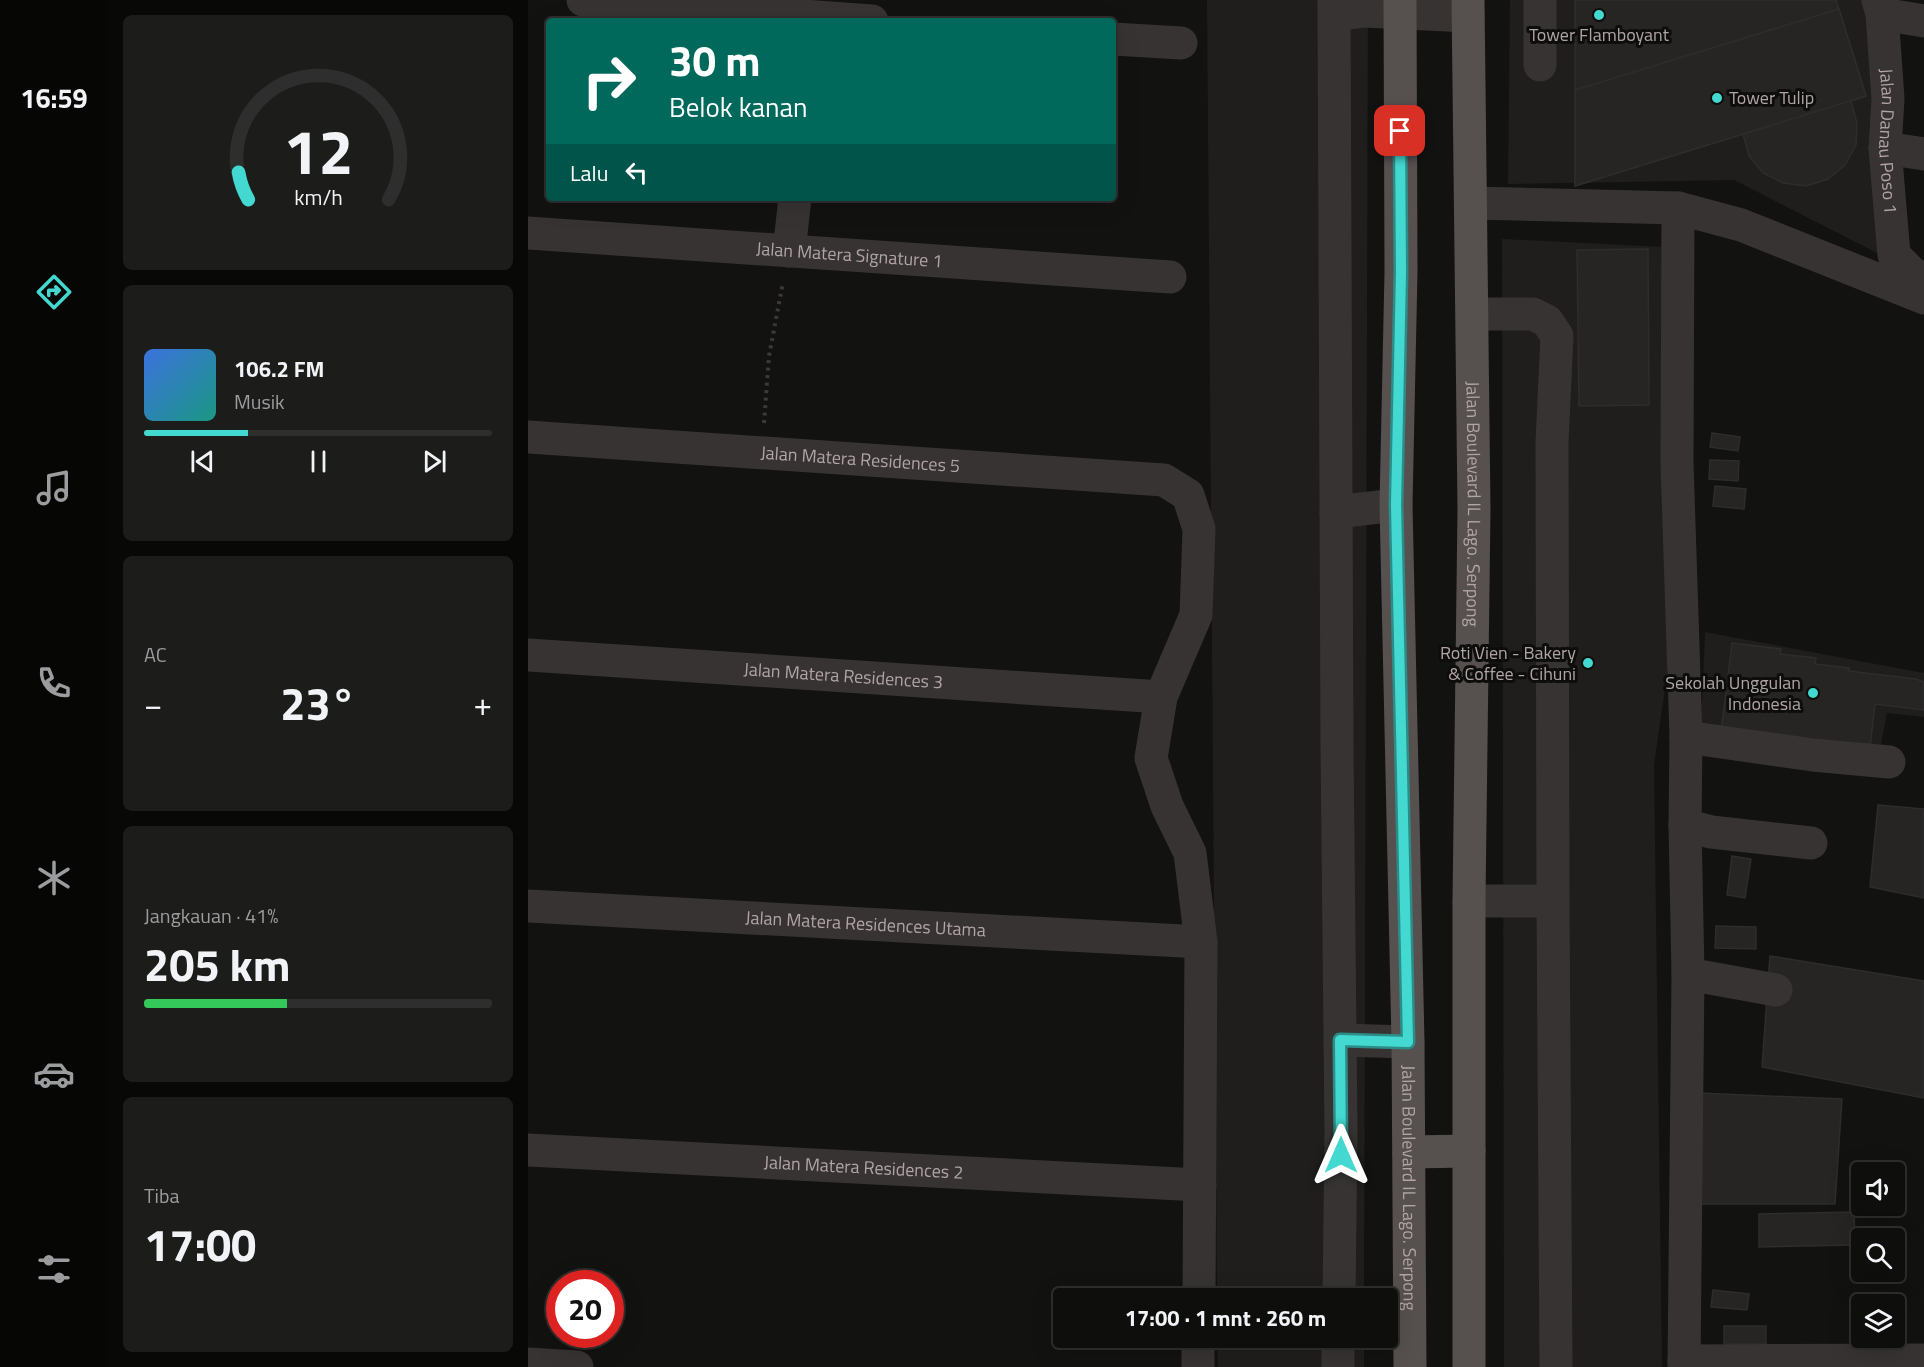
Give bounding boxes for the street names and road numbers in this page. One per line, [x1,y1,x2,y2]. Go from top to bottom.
street label: Jalan Danau Poso 1 [1872,67,1904,215]
street label: Jalan Matera Signature 1 [755,235,943,274]
street label: Jalan Boulevard IL Lago. Serpong [1459,381,1488,627]
street label: Jalan Matera Residences 5 [760,439,961,479]
street label: Jalan Matera Residences 3 [743,655,944,696]
street label: Jalan Matera Residences Utama [745,904,986,943]
street label: Jalan Boulevard IL Lago. Serpong [1395,1065,1424,1311]
street label: Jalan Matera Residences 2 [763,1148,964,1186]

